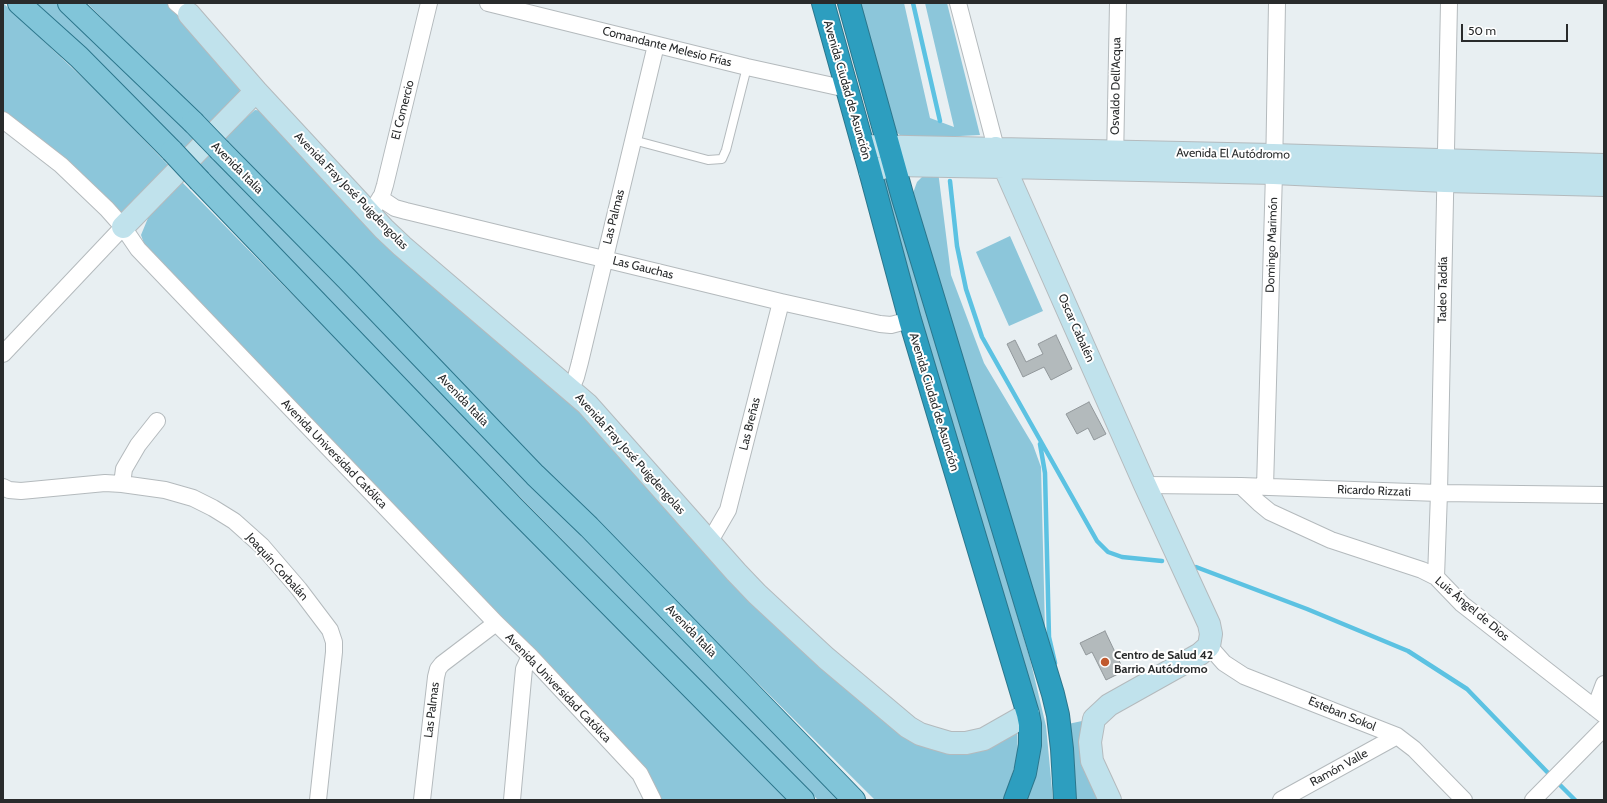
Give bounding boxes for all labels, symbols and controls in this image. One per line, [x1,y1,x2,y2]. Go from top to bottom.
scale bar [1463,16,1570,42]
street label: Avenida Ciudad de Asunción [820,19,874,161]
text: 50 m [1468,23,1496,38]
street label: Comandante Melesio Frías [601,24,733,70]
street label: Osvaldo Dell'Acqua [1108,37,1124,135]
street label: El Comercio [389,79,417,141]
street label: Avenida Fray José Puigdengolas [291,129,411,253]
street label: Avenida Italia [208,139,266,197]
street label: Avenida El Autódromo [1176,146,1290,162]
street label: Las Palmas [600,188,628,246]
street label: Domingo Marimón [1263,197,1281,293]
street label: Las Gauchas [611,253,675,283]
street label: Tadeo Taddía [1435,257,1451,323]
street label: Oscar Cabalén [1055,292,1097,364]
street label: Avenida Ciudad de Asunción [906,331,962,473]
street label: Avenida Italia [434,371,492,429]
street label: Avenida Fray José Puigdengolas [572,391,688,517]
street label: Avenida Universidad Católica [278,396,390,512]
street label: Las Breñas [737,396,763,452]
street label: Ricardo Rizzati [1337,483,1411,499]
street label: Joaquín Corbalán [243,530,311,604]
street label: Luis Ángel de Dios [1432,574,1512,644]
street label: Avenida Italia [662,602,720,660]
street label: Avenida Universidad Católica [502,630,614,746]
place label: Centro de Salud 42 Barrio Autódromo [1114,648,1213,676]
marker: Centro de Salud 42 Barrio Autódromo [1099,656,1111,668]
street label: Las Palmas [421,681,443,739]
street label: Esteban Sokol [1306,694,1378,734]
street label: Ramón Valle [1308,746,1370,790]

